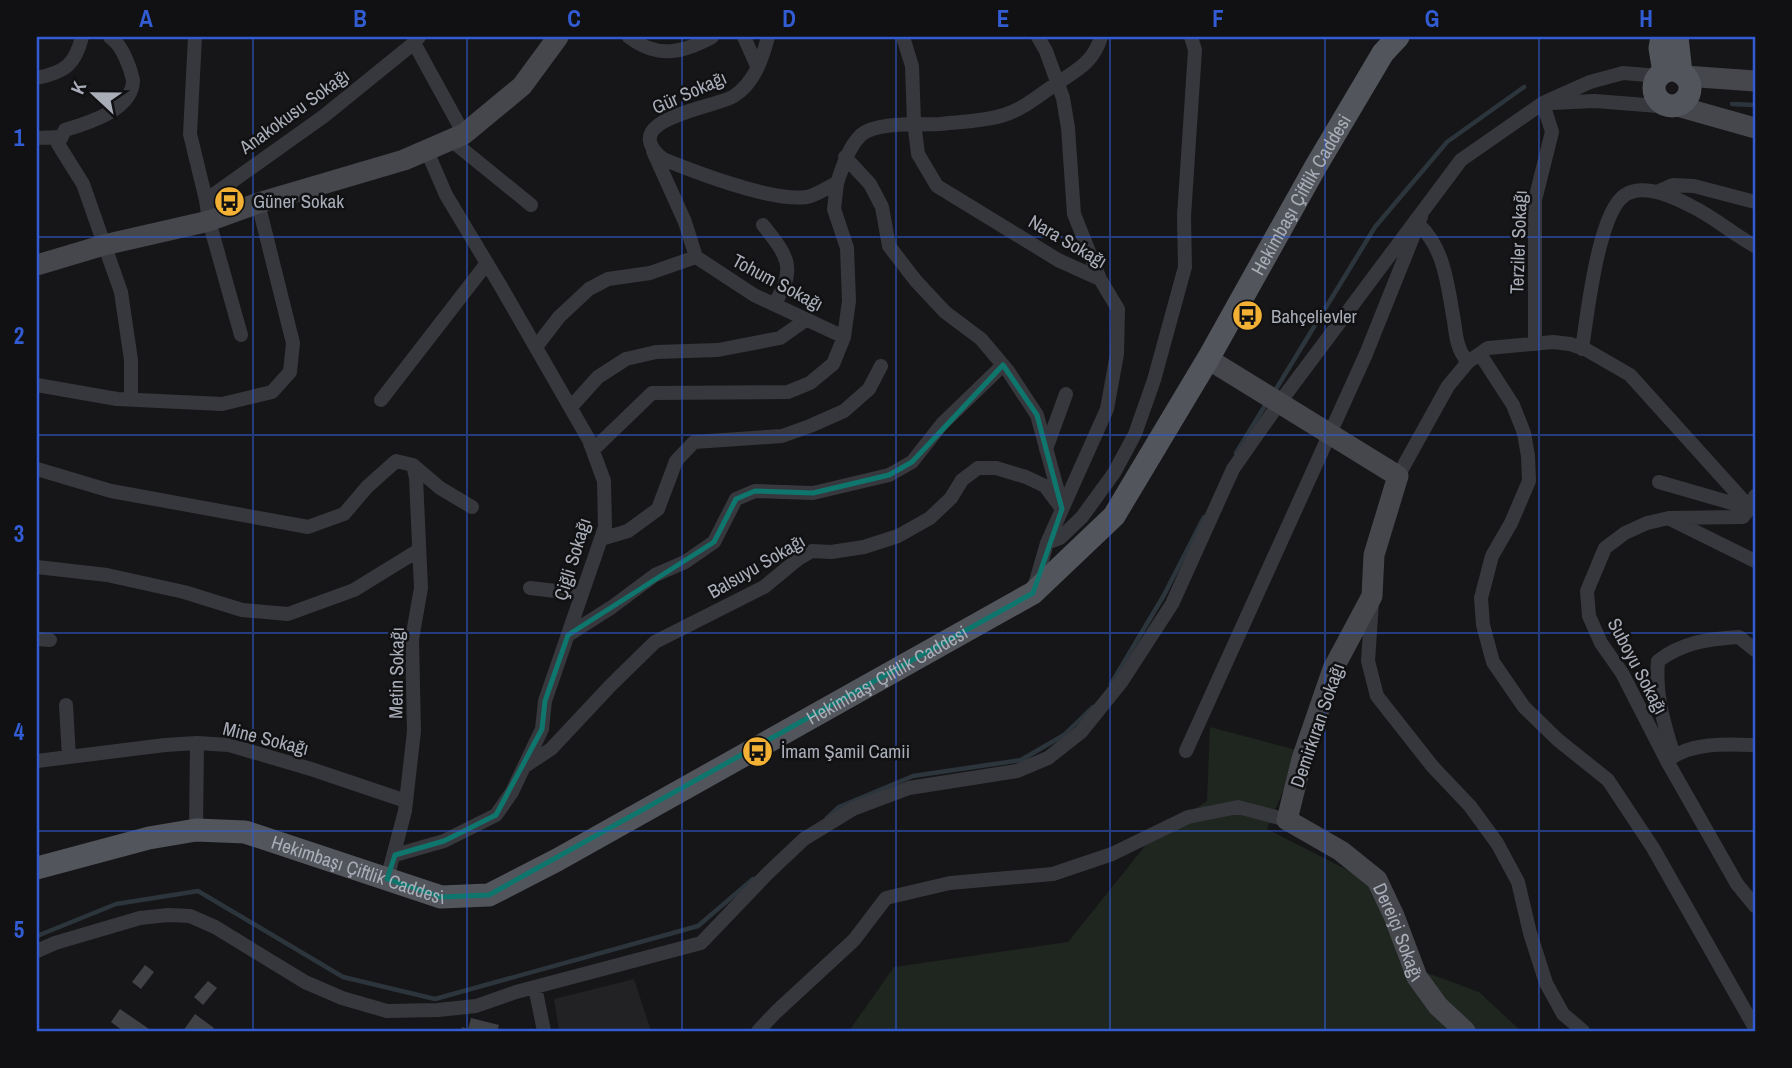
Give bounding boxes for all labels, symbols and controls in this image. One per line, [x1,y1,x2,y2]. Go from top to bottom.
text: A [139,3,153,34]
text: B [353,3,367,34]
text: C [567,3,581,34]
text: D [782,3,796,34]
text: E [997,3,1009,34]
text: F [1212,3,1224,34]
text: G [1425,3,1439,34]
text: H [1639,3,1653,34]
north arrow [60,60,130,130]
street label: Anakokusu Sokağı [233,62,354,160]
street label: Gür Sokağı [648,64,730,120]
text: K [64,77,93,98]
street label: Hekimbaşı Çiftlik Caddesi [1245,109,1357,280]
text: 1 [14,122,25,153]
bus stop icon: Güner Sokak [213,184,247,218]
place label: Güner Sokak [253,188,344,214]
street label: Terziler Sokağı [1503,190,1533,294]
street label: Nara Sokağı [1024,208,1112,274]
street label: Tohum Sokağı [728,247,828,317]
bus stop icon: Bahçelievler [1231,299,1265,333]
place label: Bahçelievler [1271,303,1358,329]
text: 2 [14,320,24,351]
street label: Çiğli Sokağı [547,515,597,603]
text: 3 [14,518,24,549]
street label: Balsuyu Sokağı [703,528,809,604]
street label: Suboyu Sokağı [1602,613,1674,719]
street label: Hekimbaşı Çiftlik Caddesi [802,619,972,731]
street label: Metin Sokağı [382,627,410,719]
street label: Demirkıran Sokağı [1284,659,1350,791]
street label: Mine Sokağı [220,715,312,761]
text: 4 [14,716,25,747]
bus stop icon: İmam Şamil Camii [741,734,775,768]
place label: İmam Şamil Camii [781,738,910,764]
street label: Hekimbaşı Çiftlik Caddesi [268,829,445,910]
street label: Dereiçi Sokağı [1367,878,1429,987]
text: 5 [14,914,24,945]

